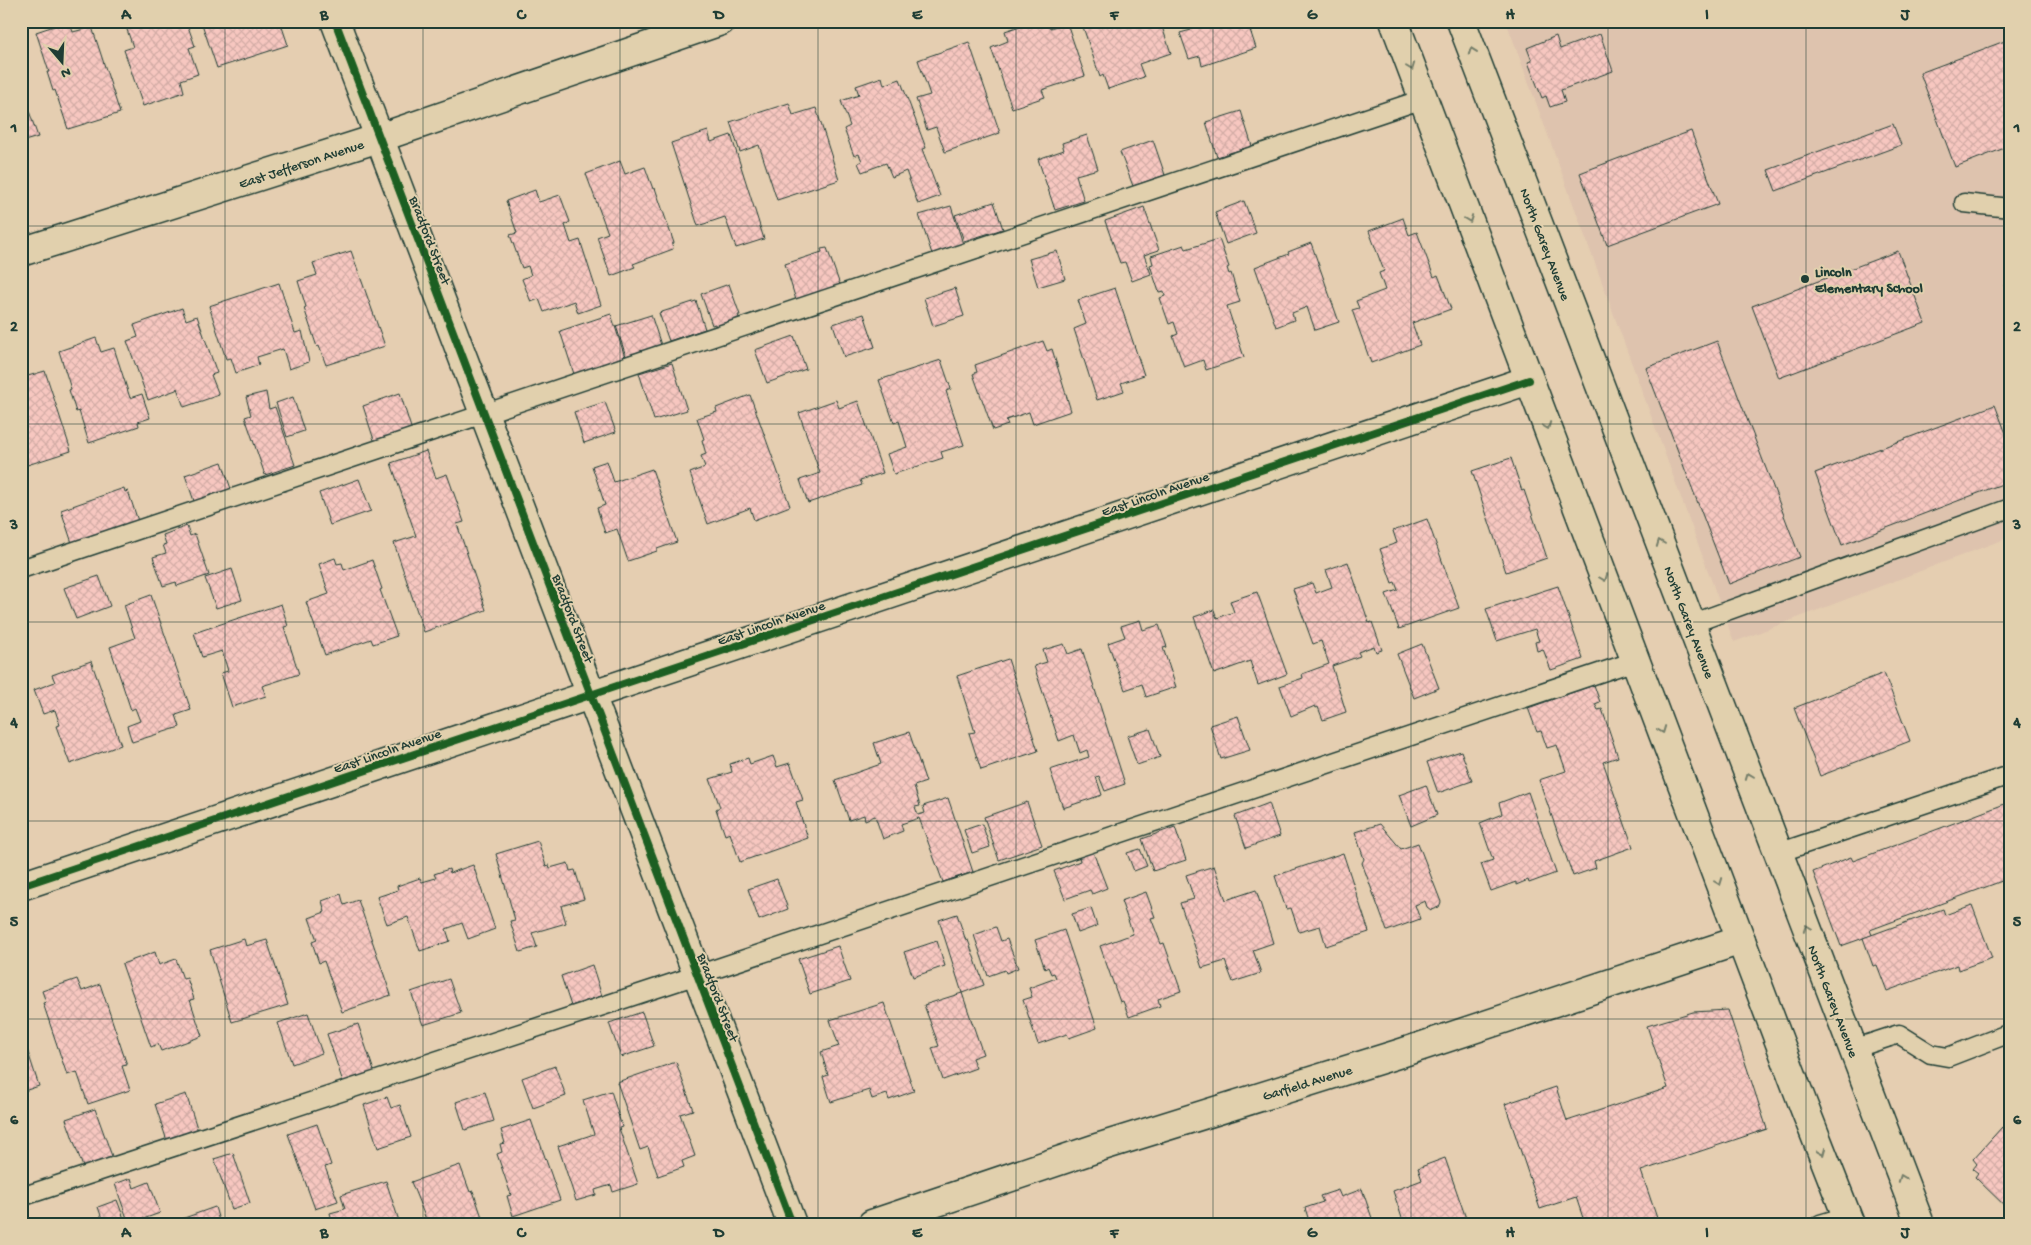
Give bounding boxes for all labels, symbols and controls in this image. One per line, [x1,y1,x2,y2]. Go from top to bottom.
text: A [120,7,132,26]
text: B [319,7,329,26]
text: C [516,7,527,26]
text: D [712,7,725,26]
text: E [912,7,923,26]
text: F [1109,7,1120,26]
text: G [1307,7,1318,26]
text: H [1505,7,1515,26]
text: I [1705,7,1709,26]
text: J [1900,7,1911,26]
north arrow [38,38,88,88]
one-way arrow [1468,47,1478,56]
text: N [58,62,73,81]
one-way arrow [1405,62,1415,71]
text: 1 [10,120,17,139]
text: 1 [2013,120,2020,139]
street label: East Jefferson Avenue [237,137,367,194]
street label: North Garey Avenue [1514,186,1573,304]
street label: Bradford Street [404,193,454,289]
one-way arrow [1462,214,1473,223]
place label: Lincoln Elementary School [1815,265,1923,298]
marker: Lincoln Elementary School [1799,273,1811,285]
text: 2 [10,319,18,338]
text: 2 [2013,319,2021,338]
one-way arrow [1541,421,1551,430]
street label: East Lincoln Avenue [1100,469,1213,522]
text: 3 [9,517,18,536]
text: 3 [2012,517,2021,536]
one-way arrow [1656,539,1666,548]
street label: North Garey Avenue [1658,564,1717,682]
street label: Bradford Street [547,571,597,667]
one-way arrow [1598,573,1608,582]
street label: East Lincoln Avenue [716,598,829,651]
text: 4 [9,715,18,734]
text: 4 [2012,715,2021,734]
one-way arrow [1655,725,1666,734]
street label: East Lincoln Avenue [332,726,445,779]
one-way arrow [1745,773,1755,781]
one-way arrow [1713,877,1723,886]
text: 5 [10,914,19,933]
text: 5 [2013,914,2022,933]
one-way arrow [1803,924,1813,933]
street label: North Garey Avenue [1802,943,1861,1061]
street label: Bradford Street [692,950,742,1046]
street label: Garfield Avenue [1261,1062,1355,1106]
text: 6 [10,1112,19,1131]
text: 6 [2013,1112,2022,1131]
one-way arrow [1816,1147,1826,1156]
one-way arrow [1898,1174,1908,1183]
text: A [120,1225,132,1244]
text: B [319,1225,329,1244]
text: C [516,1225,527,1244]
text: D [712,1225,725,1244]
text: E [912,1225,923,1244]
text: F [1109,1225,1120,1244]
text: G [1307,1225,1318,1244]
text: H [1505,1225,1515,1244]
text: I [1705,1225,1709,1244]
text: J [1900,1225,1911,1244]

